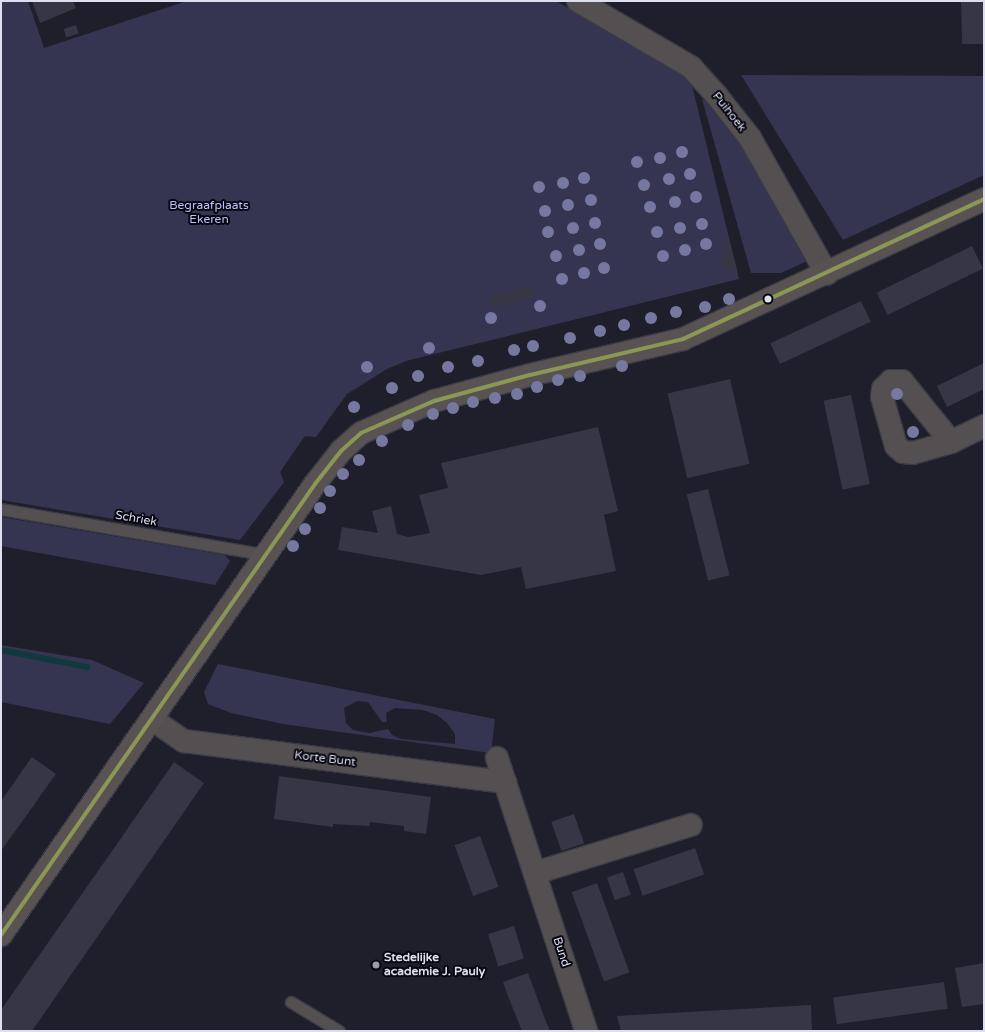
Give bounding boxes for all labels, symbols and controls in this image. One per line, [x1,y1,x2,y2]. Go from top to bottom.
street label: Puihoek [709,89,749,135]
park label: Begraafplaats Ekeren [169,199,249,227]
unlabelled marker [763,294,773,304]
street label: Schriek [114,508,158,530]
street label: Korte Bunt [294,748,356,770]
street label: Bund [549,935,573,969]
place label: Stedelijke academie J. Pauly [384,951,485,979]
marker: Stedelijke academie J. Pauly [371,960,381,970]

